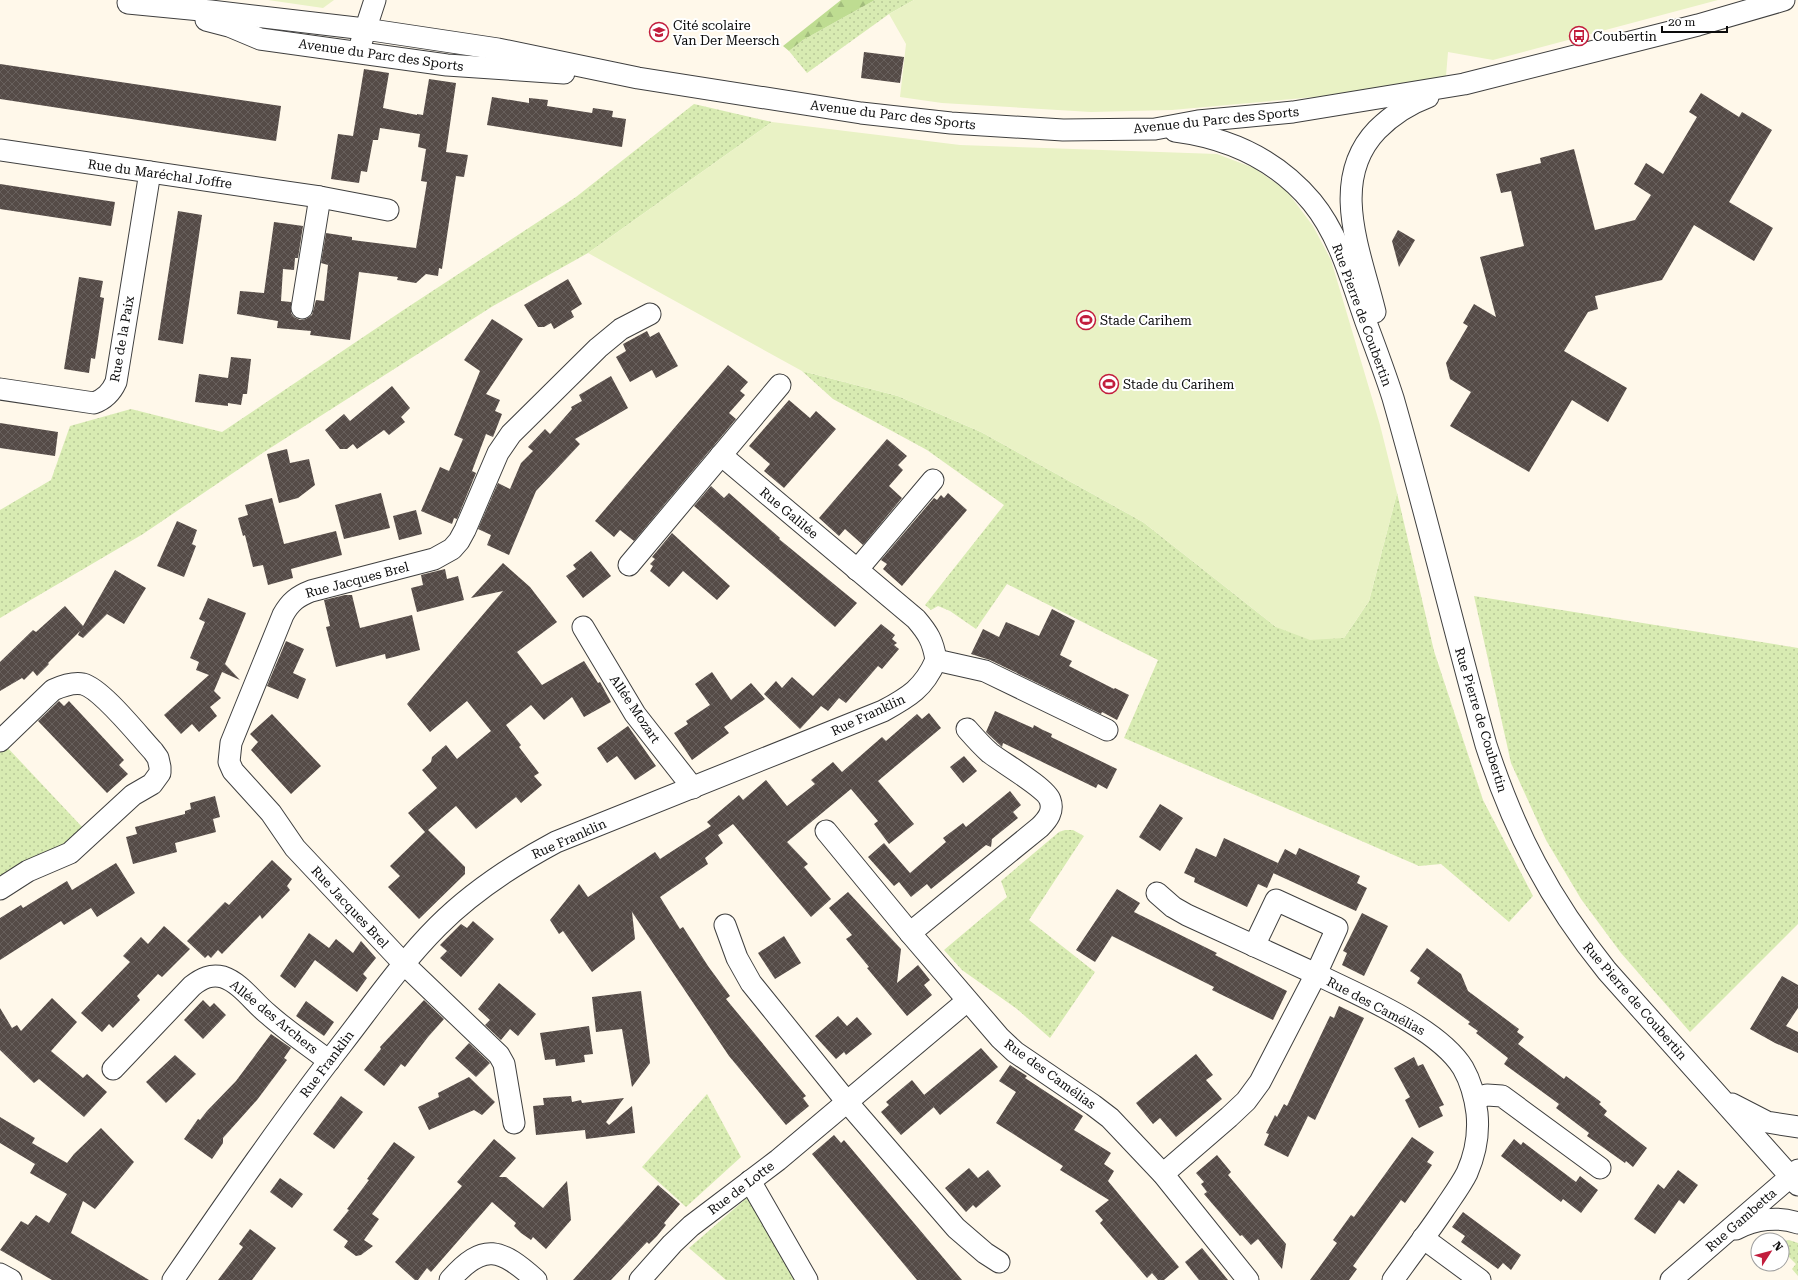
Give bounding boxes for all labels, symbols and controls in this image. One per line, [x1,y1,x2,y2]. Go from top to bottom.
scale bar [1662,8,1727,34]
text: 20 m [1668,15,1695,29]
place label: Cité scolaire Van Der Meersch [673,18,780,48]
school or university icon: Cité scolaire Van Der Meersch [648,21,670,43]
bus stop icon: Coubertin [1568,25,1590,47]
place label: Coubertin [1593,29,1658,44]
street label: Avenue du Parc des Sports [298,36,464,74]
street label: Avenue du Parc des Sports [809,97,977,133]
street label: Avenue du Parc des Sports [1132,104,1300,136]
street label: Rue du Maréchal Joffre [87,156,233,192]
street label: Rue Pierre de Coubertin [1329,242,1395,389]
street label: Rue de la Paix [107,294,137,383]
sports icon: Stade Carihem [1075,309,1097,331]
place label: Stade Carihem [1100,313,1192,328]
sports icon: Stade du Carihem [1098,373,1120,395]
place label: Stade du Carihem [1123,377,1235,392]
street label: Rue Galilée [757,484,821,542]
street label: Rue Jacques Brel [304,559,410,601]
street label: Rue Pierre de Coubertin [1452,646,1510,795]
street label: Allée Mozart [607,672,663,746]
street label: Rue Franklin [829,691,908,739]
street label: Rue Franklin [529,816,609,862]
street label: Rue Jacques Brel [308,863,392,951]
street label: Rue Pierre de Coubertin [1580,939,1690,1063]
street label: Rue des Camélias [1324,974,1428,1038]
street label: Allée des Archers [227,977,321,1057]
street label: Rue Franklin [297,1027,357,1100]
street label: Rue des Camélias [1002,1036,1098,1112]
street label: Rue de Lotte [705,1158,777,1218]
street label: Rue Gambetta [1703,1185,1779,1255]
north arrow [1750,1232,1790,1272]
text: N [1770,1239,1786,1254]

